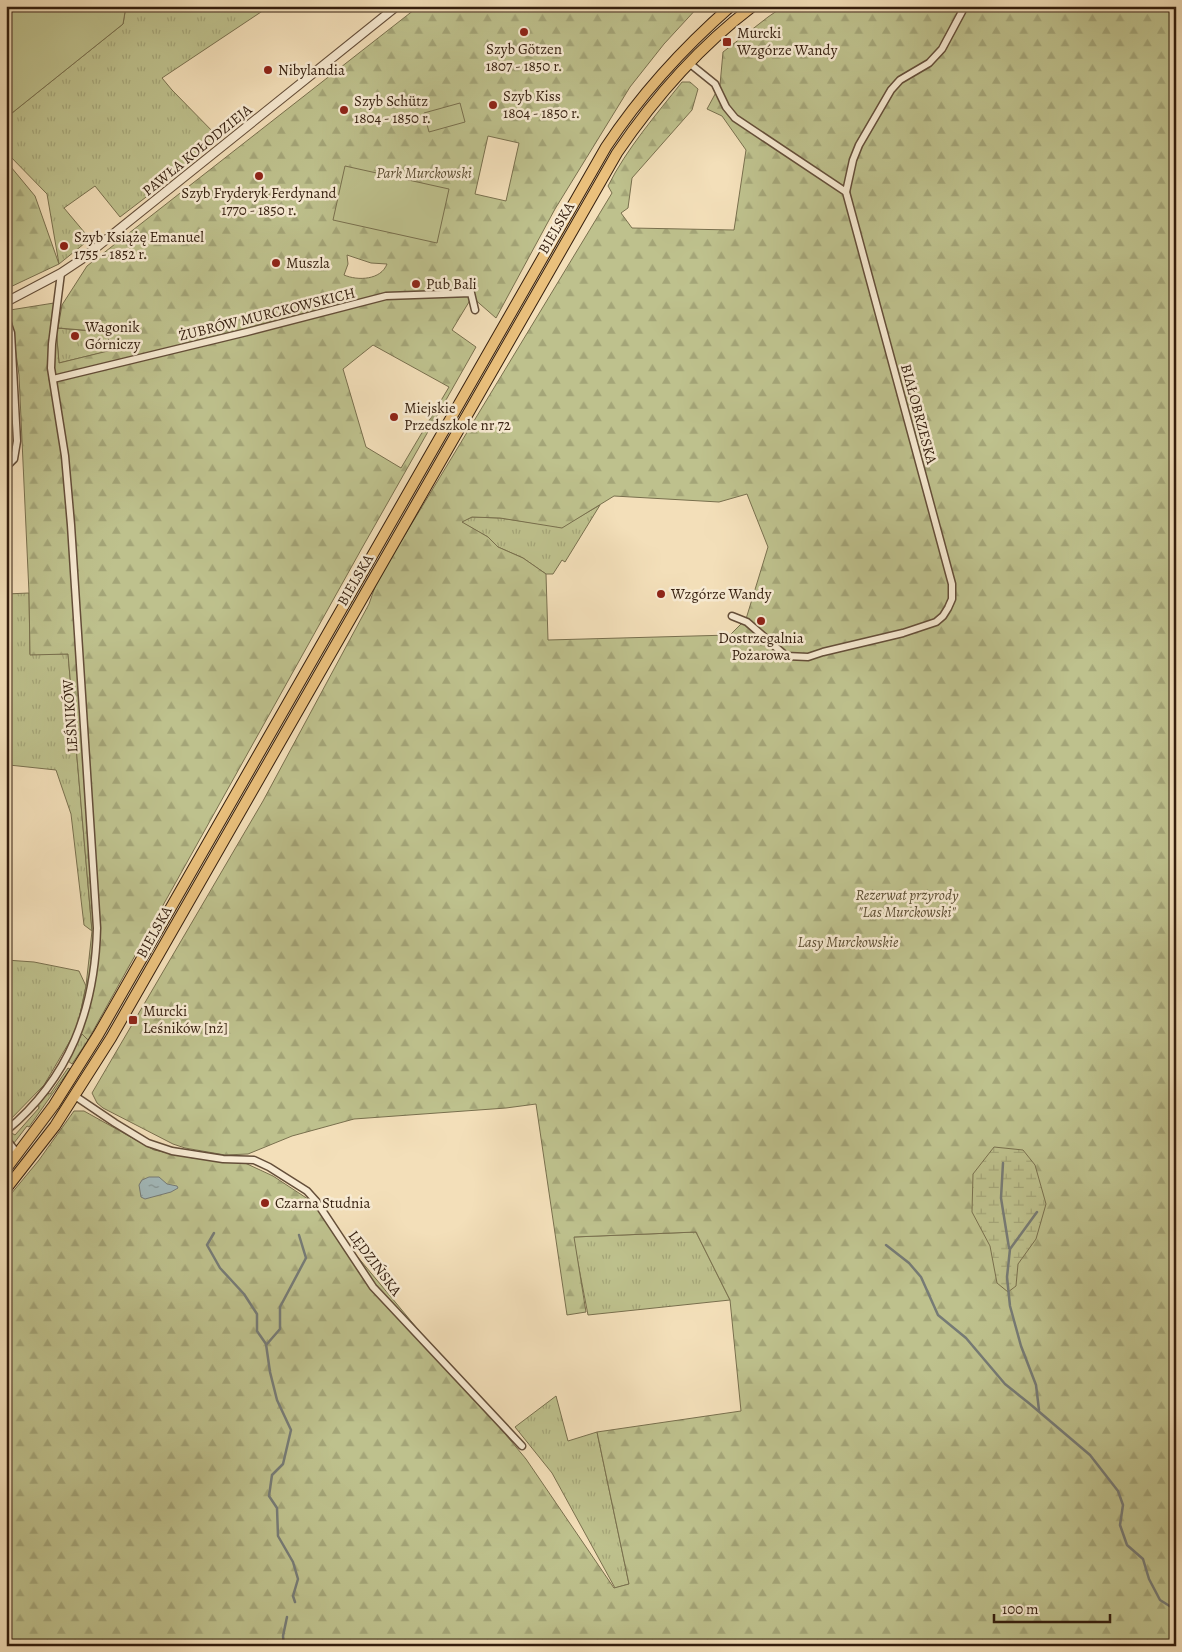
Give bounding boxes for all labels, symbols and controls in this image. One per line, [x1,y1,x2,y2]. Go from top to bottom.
place label: Murcki Wzgórze Wandy [736,23,838,60]
marker: Szyb Götzen 1807 - 1850 r. [518,26,530,38]
marker: Murcki Wzgórze Wandy [721,36,733,48]
place label: Szyb Götzen 1807 - 1850 r. [486,39,562,76]
place label: Nibylandia [278,60,345,80]
marker: Nibylandia [262,64,274,76]
place label: Szyb Kiss 1804 - 1850 r. [503,86,580,123]
place label: Szyb Schütz 1804 - 1850 r. [354,91,431,128]
street label: PAWŁA KOŁODZIEJA [138,99,256,200]
marker: Szyb Kiss 1804 - 1850 r. [487,99,499,111]
marker: Szyb Schütz 1804 - 1850 r. [338,104,350,116]
park label: Park Murckowski [376,163,472,183]
marker: Szyb Fryderyk Ferdynand 1770 - 1850 r. [253,170,265,182]
place label: Szyb Fryderyk Ferdynand 1770 - 1850 r. [181,183,338,220]
street label: BIELSKA [533,198,579,258]
place label: Szyb Książę Emanuel 1755 - 1852 r. [74,227,204,264]
marker: Szyb Książę Emanuel 1755 - 1852 r. [58,240,70,252]
place label: Muszla [286,253,330,273]
marker: Muszla [270,257,282,269]
place label: Pub Bali [426,274,477,294]
marker: Pub Bali [410,278,422,290]
street label: ŻUBRÓW MURCKOWSKICH [177,282,357,346]
place label: Wagonik Górniczy [84,317,141,354]
marker: Wagonik Górniczy [69,330,81,342]
street label: BIAŁOBRZESKA [896,362,942,467]
place label: Miejskie Przedszkole nr 72 [404,398,511,435]
marker: Miejskie Przedszkole nr 72 [388,411,400,423]
street label: BIELSKA [332,550,378,610]
place label: Wzgórze Wandy [670,584,772,604]
marker: Wzgórze Wandy [655,588,667,600]
marker: Dostrzegalnia Pożarowa [755,615,767,627]
place label: Dostrzegalnia Pożarowa [718,628,804,665]
street label: LEŚNIKÓW [57,679,83,753]
park label: Rezerwat przyrody "Las Murckowski" [856,885,959,922]
street label: BIELSKA [132,902,177,962]
park label: Lasy Murckowskie [798,932,899,952]
place label: Murcki Leśników [nż] [143,1001,228,1038]
marker: Murcki Leśników [nż] [127,1014,139,1026]
place label: Czarna Studnia [275,1193,370,1213]
marker: Czarna Studnia [259,1197,271,1209]
street label: LĘDZIŃSKA [344,1226,406,1300]
scale bar [994,1592,1111,1624]
text: 100 m [1002,1599,1039,1619]

